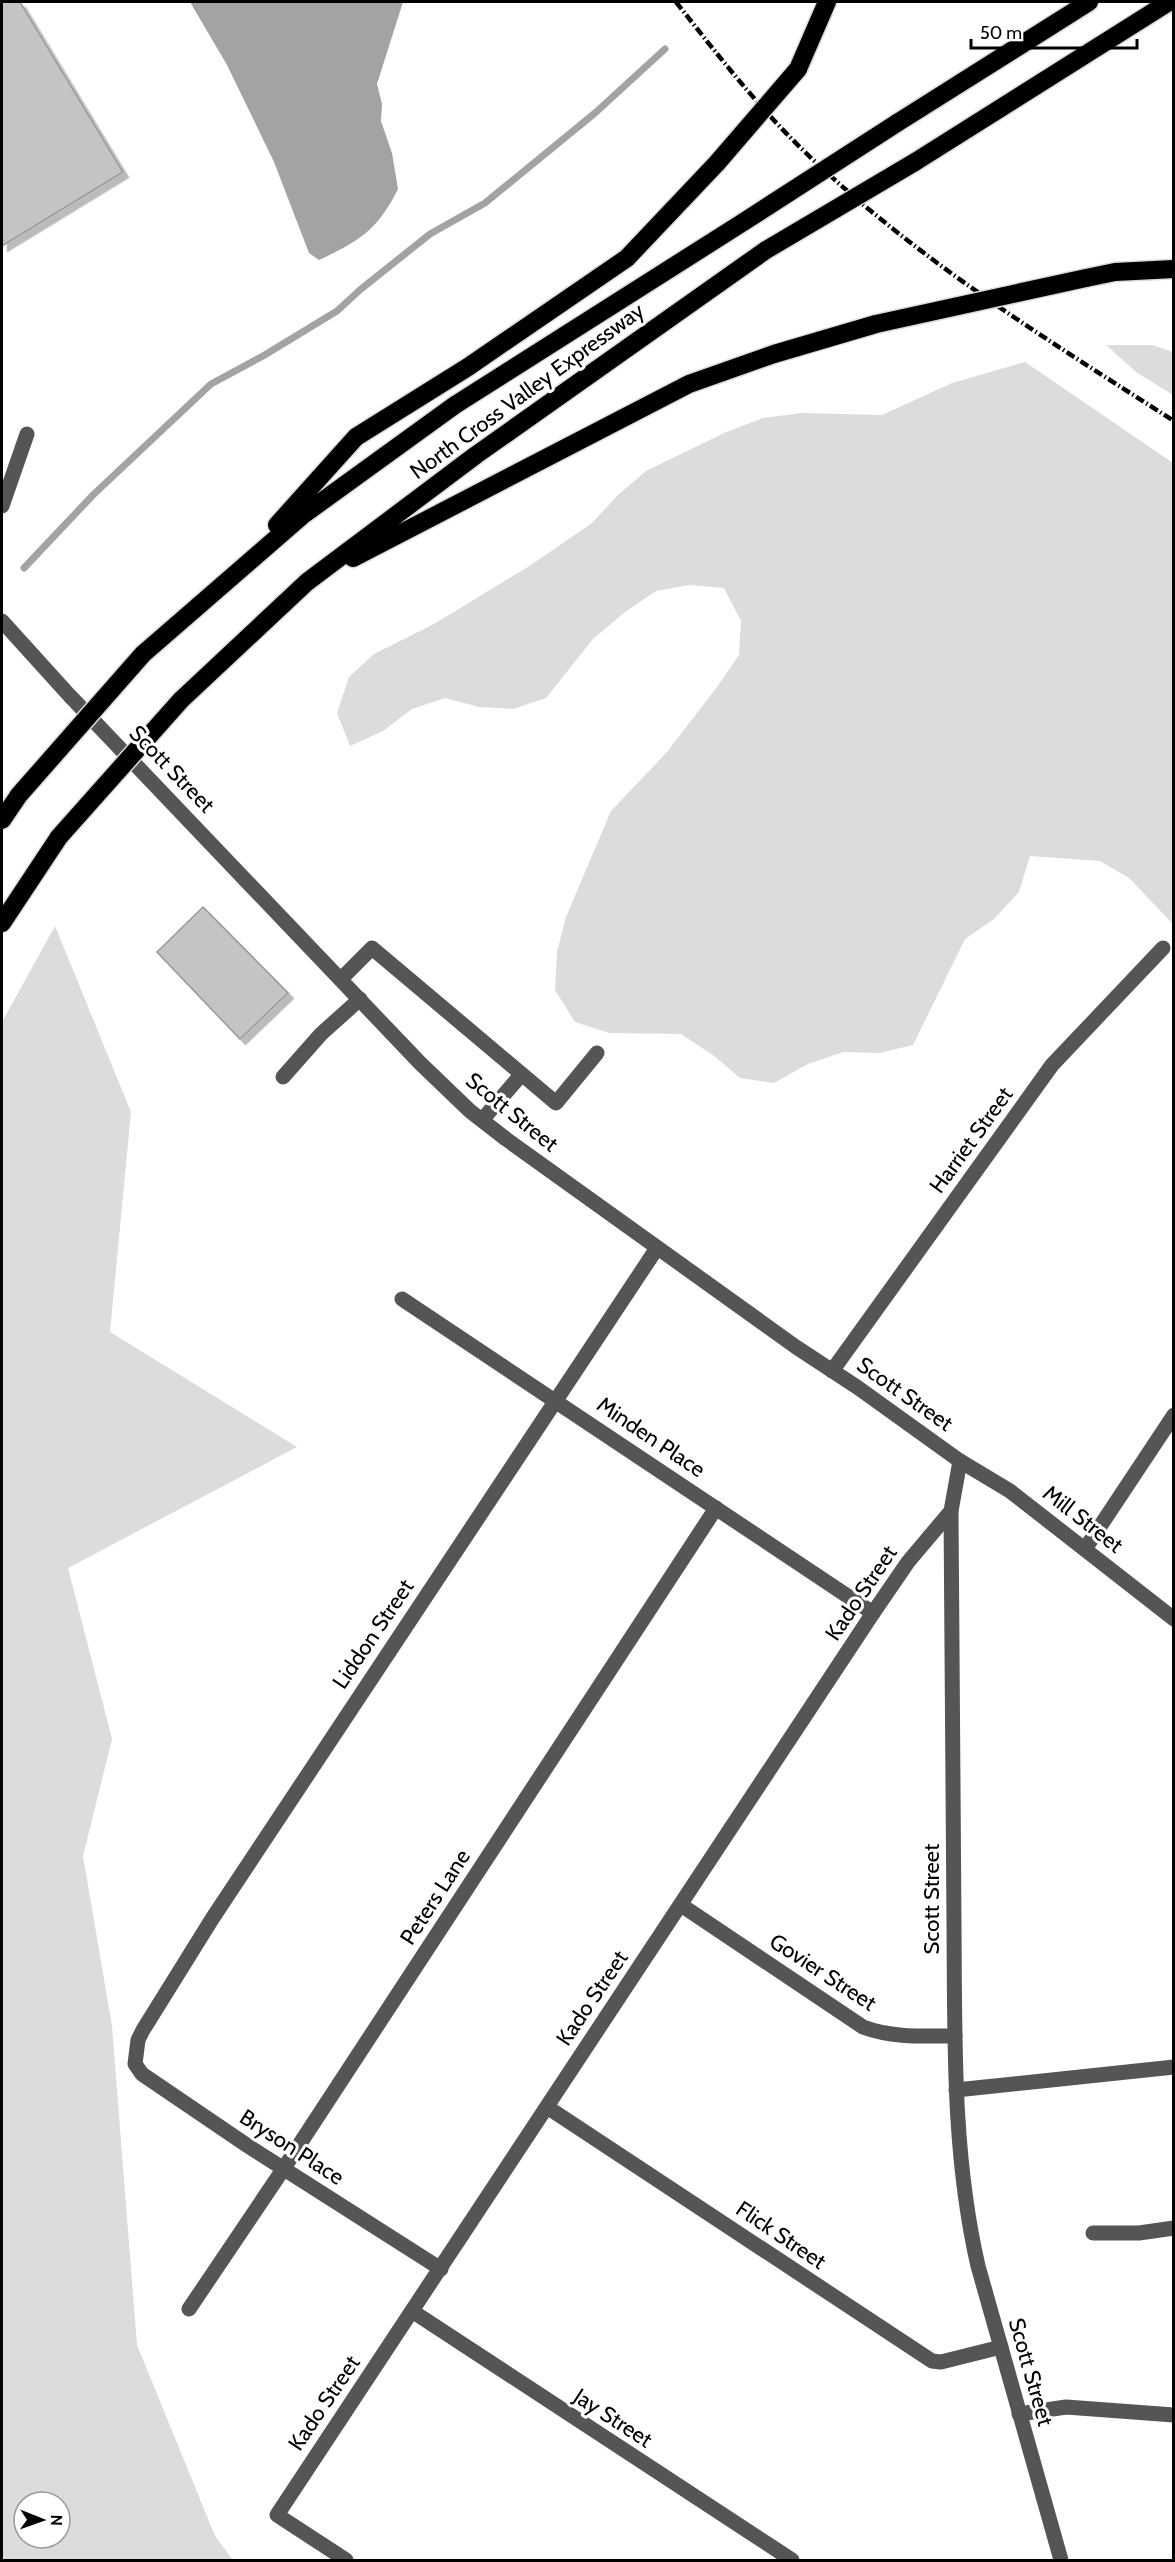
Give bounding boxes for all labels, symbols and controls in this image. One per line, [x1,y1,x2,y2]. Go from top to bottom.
scale bar [971,12,1138,50]
text: 50 m [980,22,1022,44]
street label: North Cross Valley Expressway [405,297,649,485]
street label: Scott Street [124,720,221,819]
street label: Scott Street [460,1067,564,1158]
street label: Harriet Street [923,1081,1019,1198]
street label: Scott Street [852,1351,959,1437]
street label: Minden Place [592,1391,710,1483]
street label: Mill Street [1038,1479,1129,1559]
street label: Kado Street [819,1540,903,1646]
street label: Liddon Street [327,1574,420,1694]
street label: Scott Street [918,1843,945,1954]
street label: Peters Lane [394,1844,476,1950]
street label: Govier Street [765,1928,882,2017]
street label: Kado Street [550,1945,634,2051]
street label: Bryson Place [235,2103,349,2191]
street label: Flick Street [731,2195,832,2275]
street label: Scott Street [1003,2315,1059,2430]
street label: Kado Street [282,2350,366,2456]
street label: Jay Street [568,2382,658,2454]
north arrow [12,2490,72,2550]
text: N [47,2514,66,2526]

